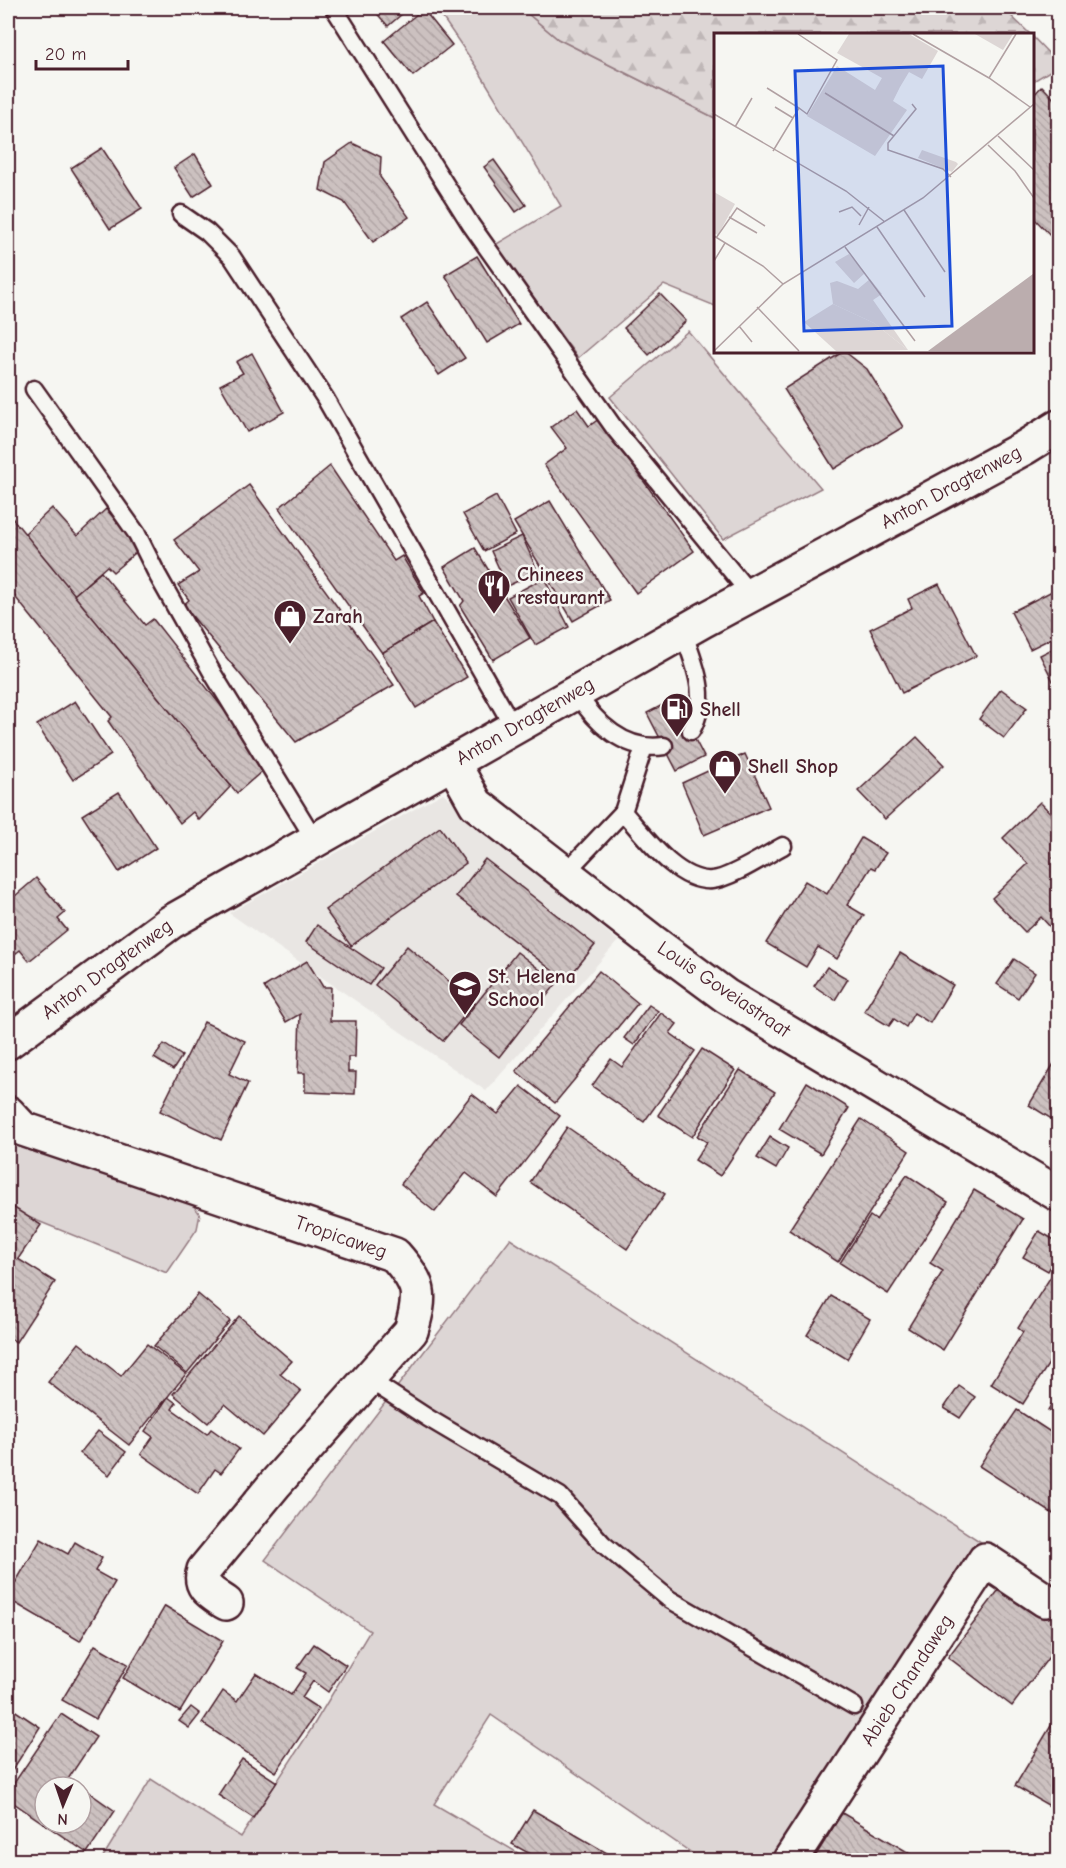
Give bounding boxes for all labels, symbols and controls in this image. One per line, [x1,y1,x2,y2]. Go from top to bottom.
scale bar [36,33,128,71]
inset map [714,33,1033,352]
text: 20 m [45,44,86,65]
street label: Anton Dragtenweg [877,440,1025,534]
place label: Chinees restaurant [517,563,605,609]
restaurant icon: Chinees restaurant [476,568,512,615]
shop icon: Zarah [272,598,308,645]
place label: Zarah [313,605,363,628]
street label: Anton Dragtenweg [452,672,598,770]
fuel station icon: Shell [659,691,695,738]
place label: Shell [700,698,741,721]
shop icon: Shell Shop [707,748,743,795]
place label: Shell Shop [748,755,838,778]
street label: Anton Dragtenweg [37,914,177,1024]
street label: Louis Goveiastraat [653,936,796,1043]
place label: St. Helena School [488,965,576,1011]
school or university icon: St. Helena School [447,969,483,1016]
street label: Tropicaweg [292,1211,390,1263]
street label: Abieb Chandaweg [856,1610,958,1750]
north arrow [33,1775,93,1835]
text: N [57,1810,68,1828]

